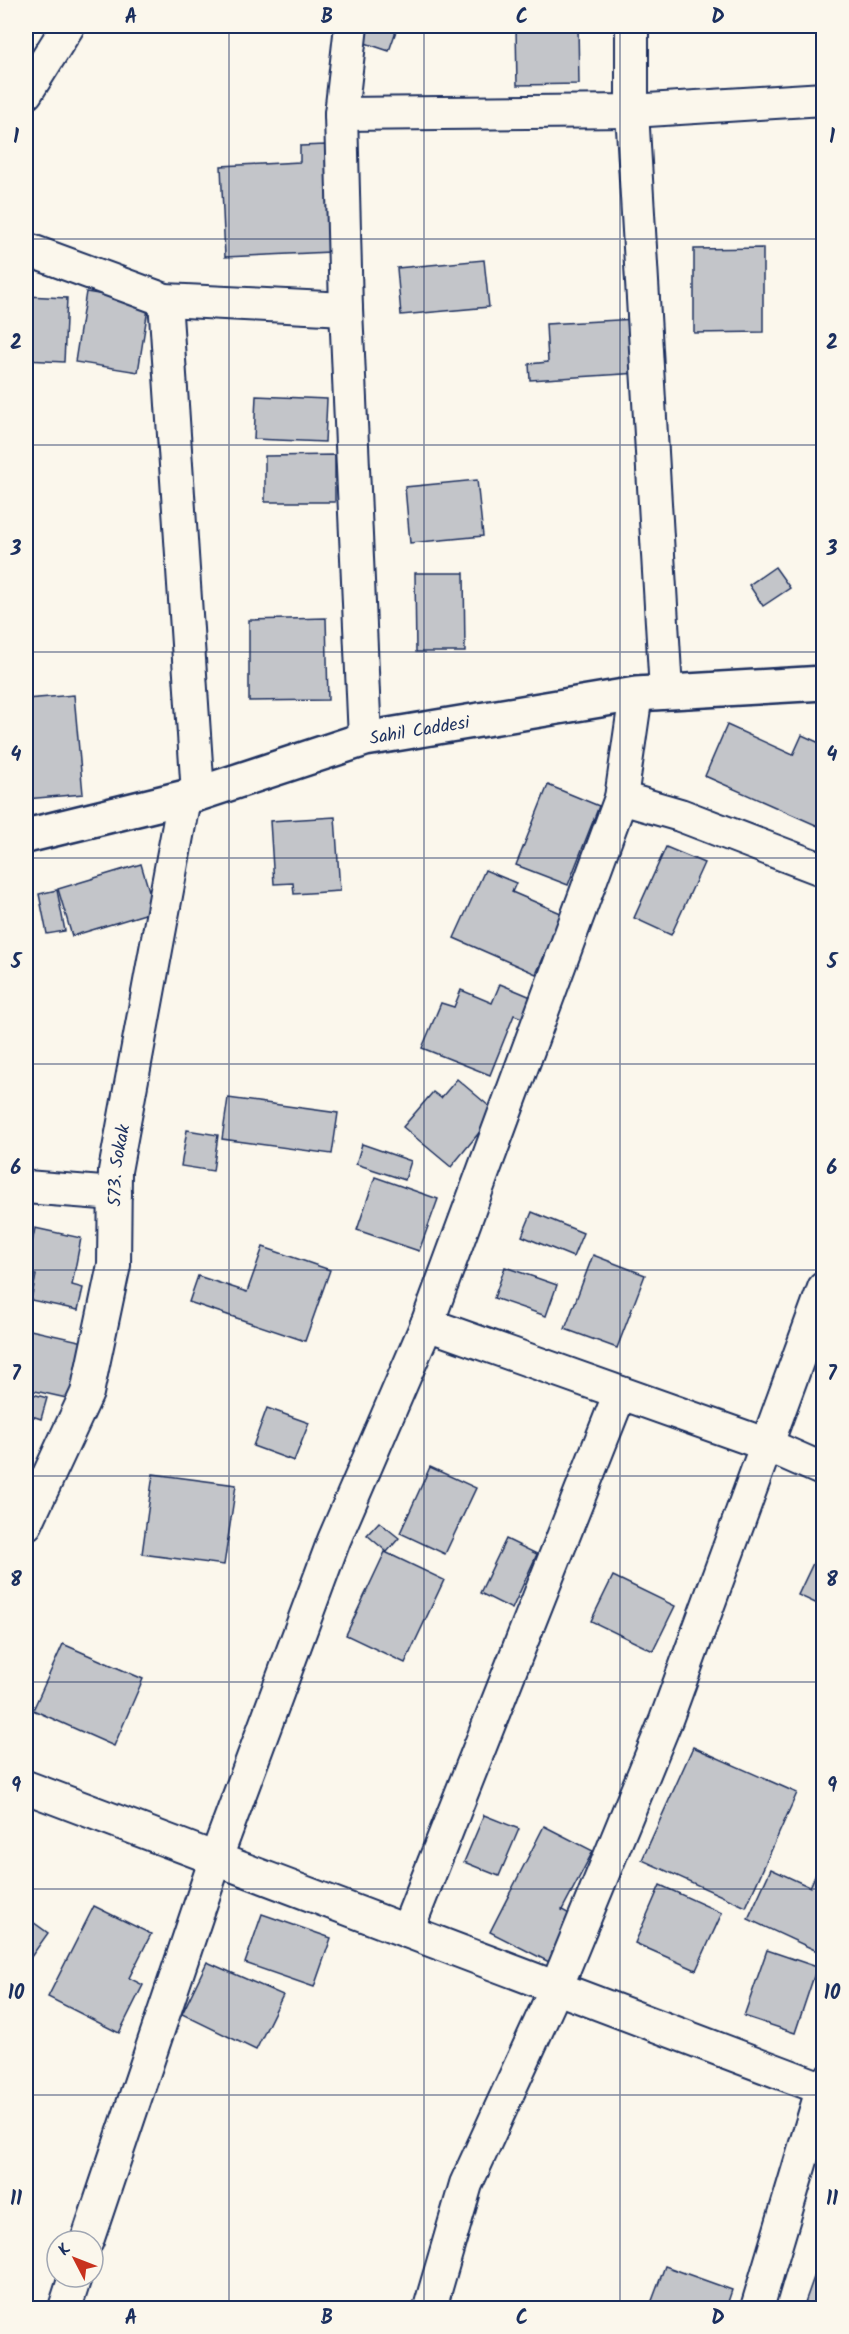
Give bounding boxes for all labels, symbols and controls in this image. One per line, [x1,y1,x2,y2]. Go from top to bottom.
text: A [125,2,137,34]
text: B [321,2,333,34]
text: C [516,2,528,34]
text: D [711,2,725,34]
text: 1 [13,122,19,154]
text: 1 [829,122,835,154]
text: 2 [10,328,22,360]
text: 2 [826,328,838,360]
text: 3 [10,534,22,566]
text: 3 [826,534,838,566]
street label: Sahil Caddesi [367,709,472,754]
text: 4 [11,740,22,772]
text: 4 [827,740,838,772]
text: 5 [10,947,23,979]
text: 5 [826,947,839,979]
street label: 573. Sokak [102,1122,139,1207]
text: 6 [11,1153,22,1185]
text: 6 [827,1153,838,1185]
text: 7 [11,1359,21,1391]
text: 7 [827,1359,837,1391]
text: 8 [10,1565,22,1597]
text: 8 [826,1565,838,1597]
text: 9 [11,1771,21,1803]
text: 9 [827,1771,837,1803]
text: 10 [8,1978,25,2010]
text: 10 [824,1978,841,2010]
text: 11 [10,2184,22,2216]
text: 11 [826,2184,838,2216]
north arrow [45,2229,105,2289]
text: K [52,2238,78,2262]
text: A [125,2303,137,2334]
text: B [321,2303,333,2334]
text: C [516,2303,528,2334]
text: D [711,2303,725,2334]

